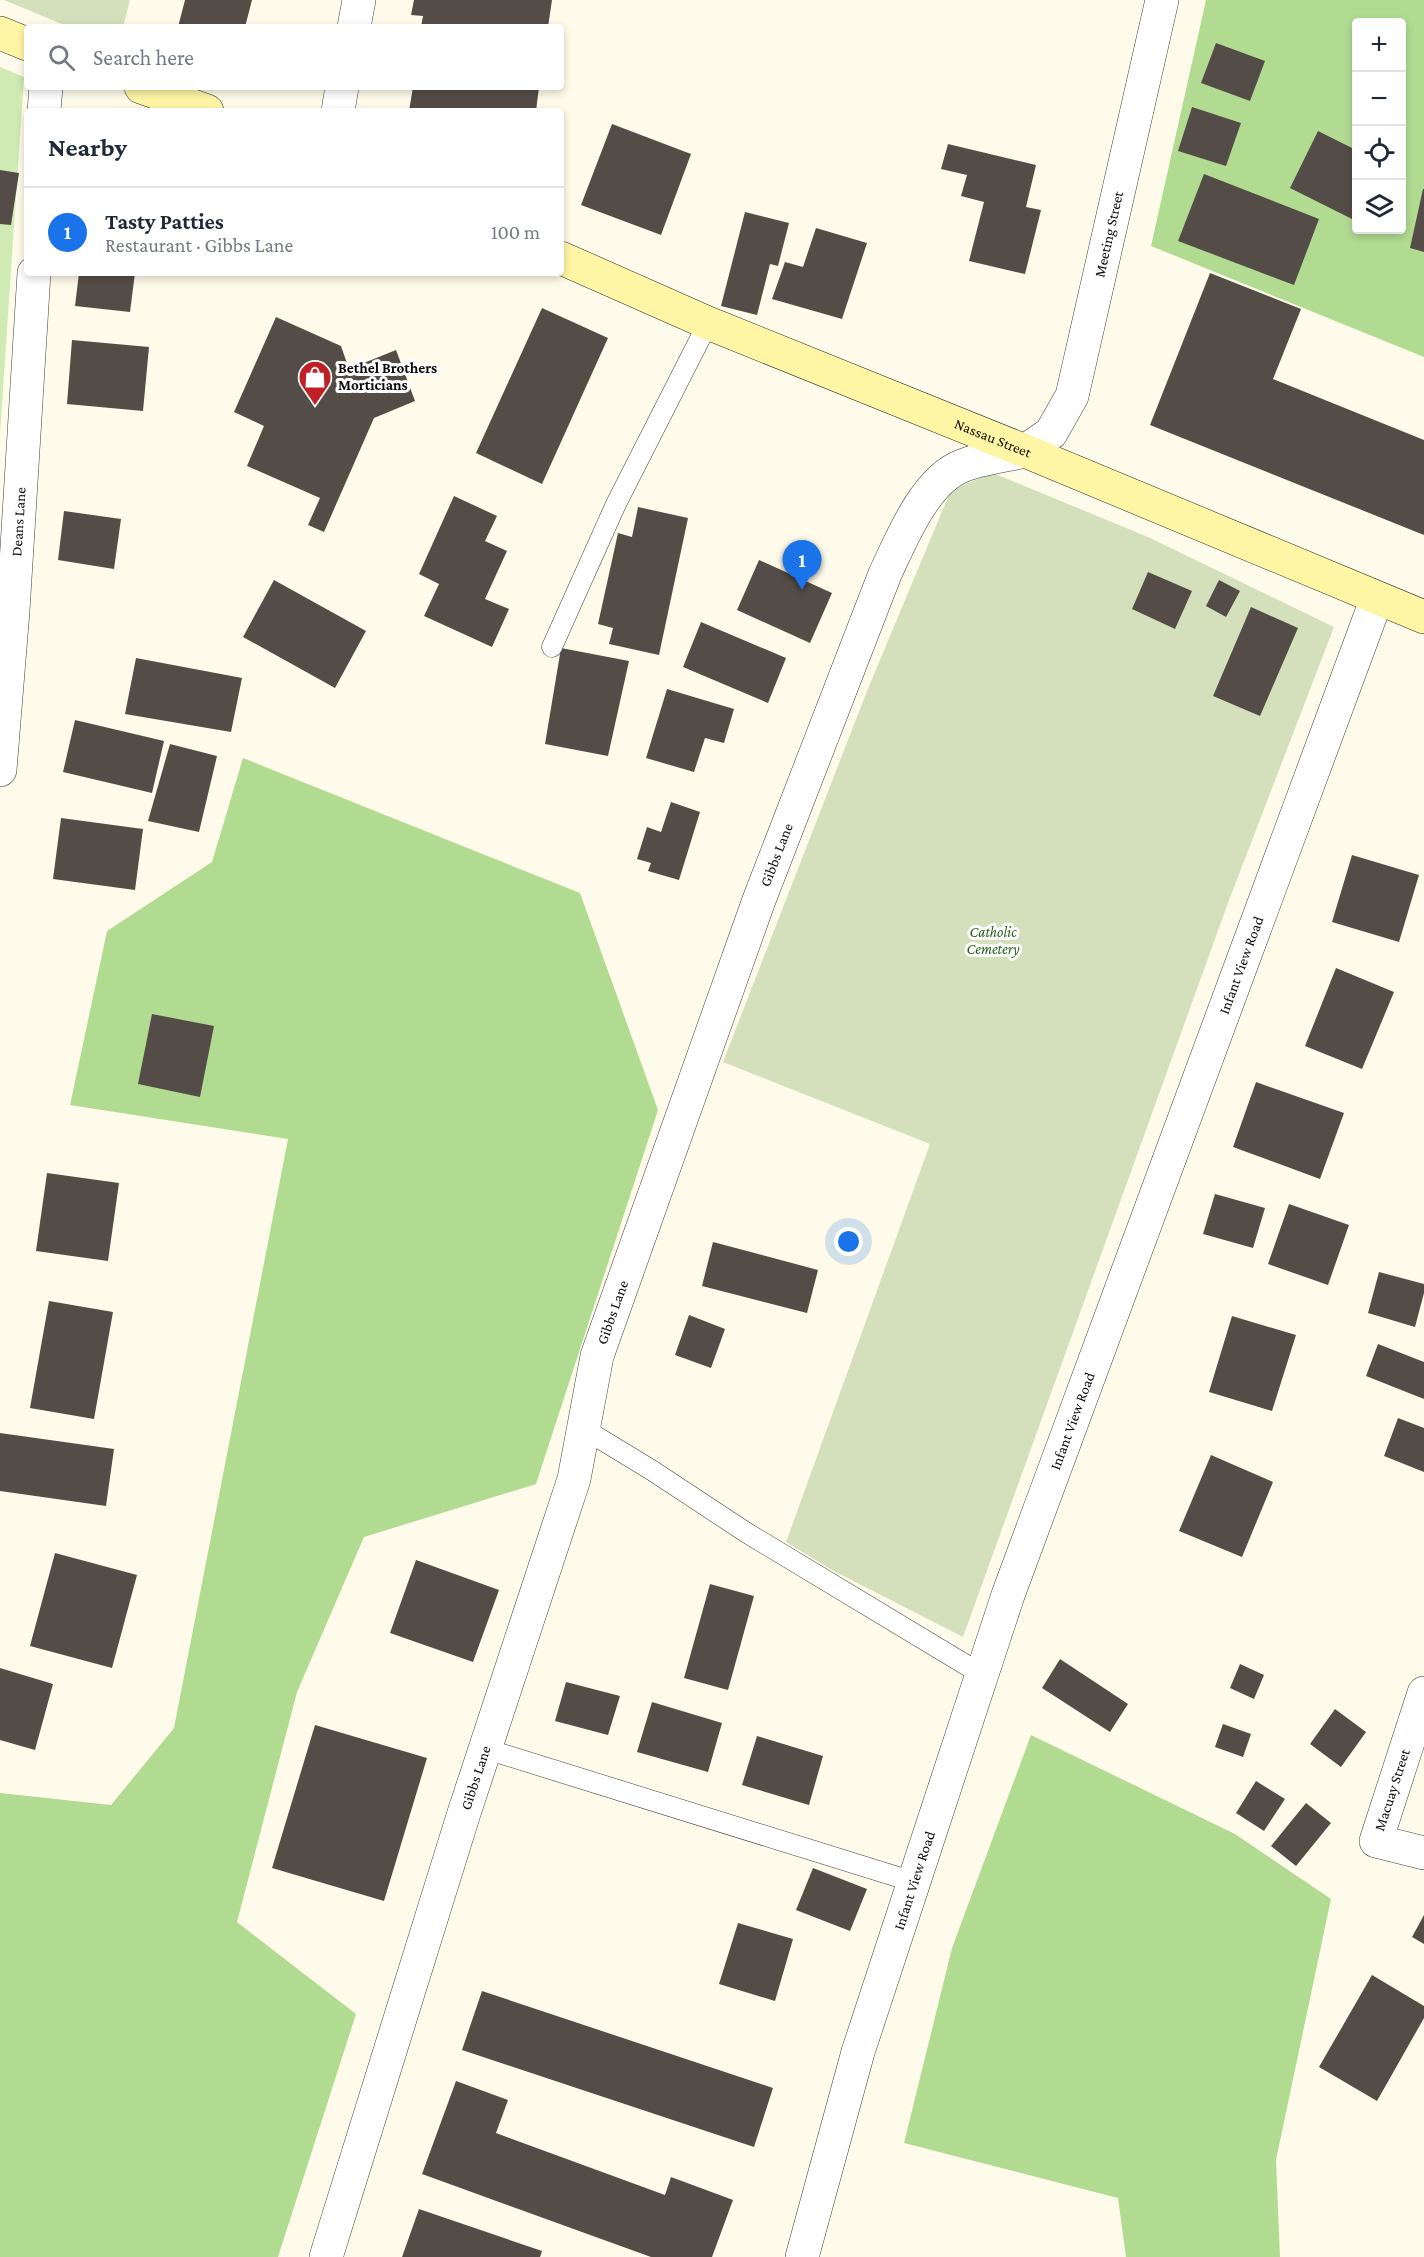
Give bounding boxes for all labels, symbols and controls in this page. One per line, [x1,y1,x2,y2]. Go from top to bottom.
map controls [1352,18,1406,234]
button: + [1352,18,1406,72]
search box [24,24,564,90]
icon: search [45,41,78,74]
text: Search here [93,45,194,70]
button: − [1352,72,1406,126]
button: locate [1352,126,1406,180]
text: Nearby [48,133,127,162]
button: layers [1352,180,1406,234]
street label: Meeting Street [1091,189,1127,279]
text: Tasty Patties [105,209,224,234]
text: 1 [64,221,71,243]
text: 100 m [491,221,540,243]
text: Restaurant · Gibbs Lane [105,234,293,256]
shop icon: Bethel Brothers Morticians [297,359,333,406]
place label: Bethel Brothers Morticians [338,360,437,393]
street label: Nassau Street [952,415,1035,461]
street label: Deans Lane [8,486,29,557]
pin: 1 [782,540,822,590]
street label: Gibbs Lane [757,821,796,889]
street label: Infant View Road [1216,914,1266,1016]
park label: Catholic Cemetery [966,924,1020,958]
your location [834,1227,863,1256]
street label: Gibbs Lane [594,1278,631,1346]
street label: Infant View Road [1047,1370,1098,1472]
street label: Gibbs Lane [458,1743,494,1812]
street label: Macuay Street [1371,1746,1414,1833]
street label: Infant View Road [891,1829,938,1932]

